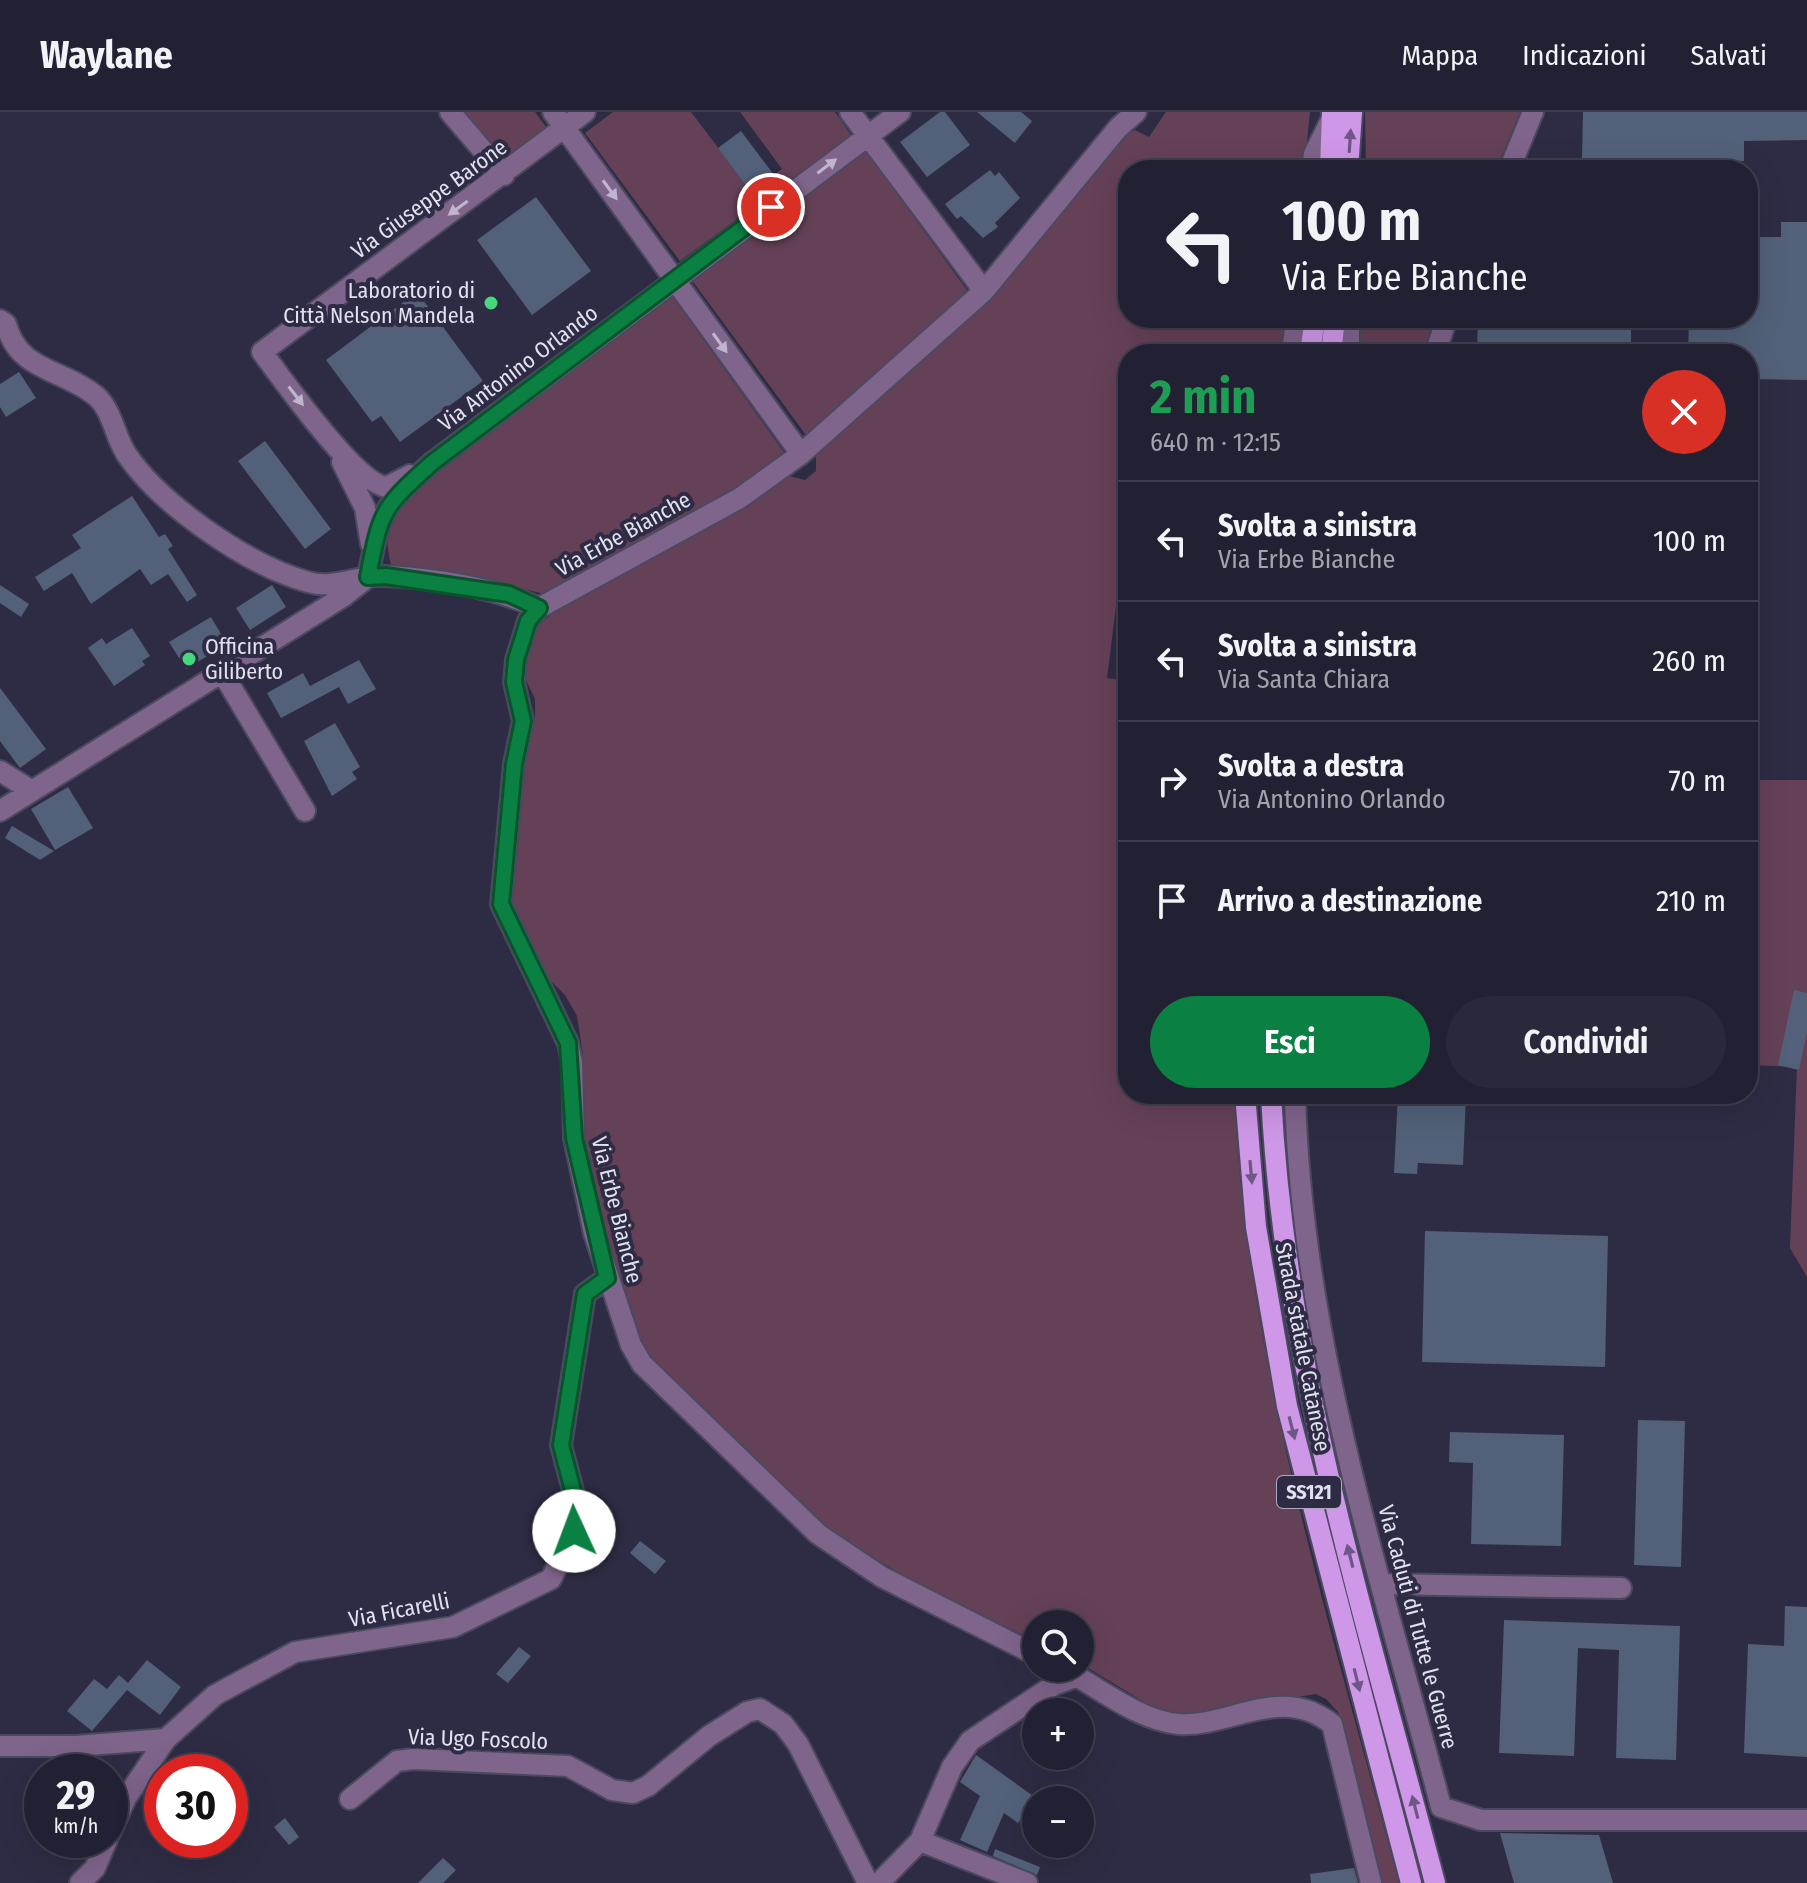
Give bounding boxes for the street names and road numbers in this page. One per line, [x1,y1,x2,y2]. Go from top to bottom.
street label: Via Giuseppe Barone [346,133,512,265]
street label: Via Antonino Orlando [433,299,603,437]
street label: Via Erbe Bianche [551,486,695,582]
street label: Via Erbe Bianche [586,1134,648,1286]
street label: Strada statale Catanese [1269,1240,1337,1454]
road number: SS121 [1277,1476,1341,1508]
street label: Via Caduti di Tutte le Guerre [1372,1502,1464,1752]
street label: Via Ficarelli [346,1587,452,1633]
street label: Via Ugo Foscolo [408,1723,548,1755]

